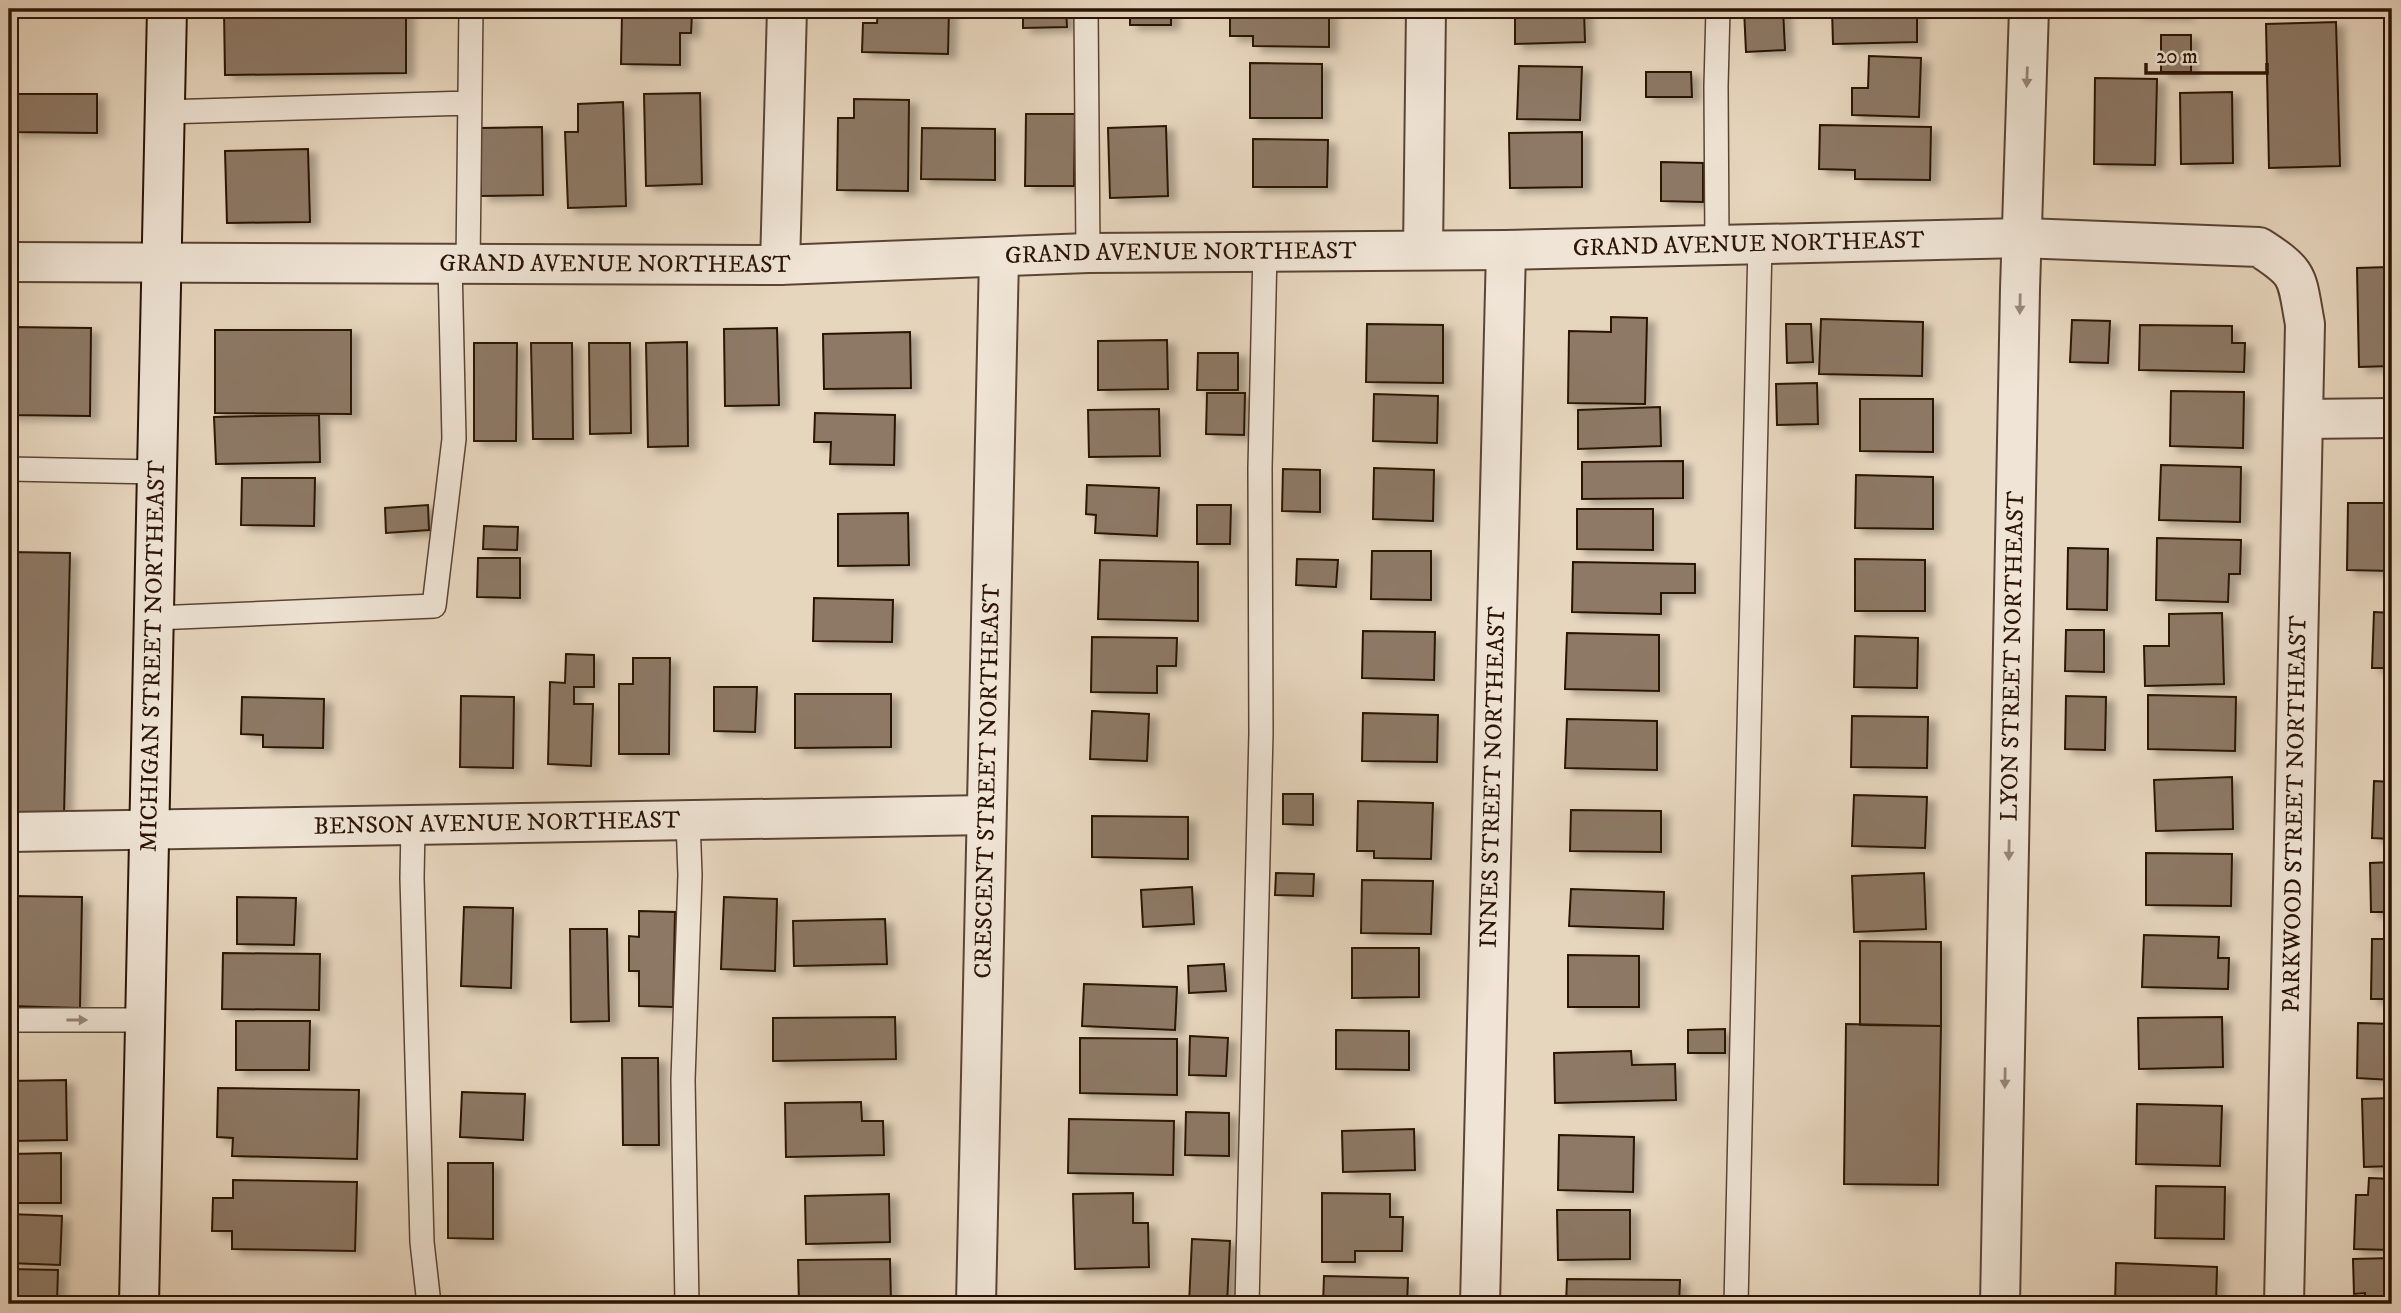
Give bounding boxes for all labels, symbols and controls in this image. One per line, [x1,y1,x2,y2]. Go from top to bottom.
scale bar [2146,32,2266,76]
text: 20 m [2156,44,2198,70]
one-way arrow [2021,66,2032,88]
street label: GRAND AVENUE NORTHEAST [1573,225,1925,263]
street label: GRAND AVENUE NORTHEAST [1004,236,1357,271]
street label: GRAND AVENUE NORTHEAST [439,249,791,280]
one-way arrow [2014,294,2026,316]
street label: MICHIGAN STREET NORTHEAST [134,460,172,852]
street label: LYON STREET NORTHEAST [1995,491,2031,822]
street label: CRESCENT STREET NORTHEAST [968,583,1007,979]
street label: INNES STREET NORTHEAST [1474,606,1512,948]
street label: PARKWOOD STREET NORTHEAST [2277,615,2313,1013]
street label: BENSON AVENUE NORTHEAST [313,805,681,842]
one-way arrow [2003,840,2015,862]
one-way arrow [66,1014,88,1026]
one-way arrow [1999,1067,2010,1089]

